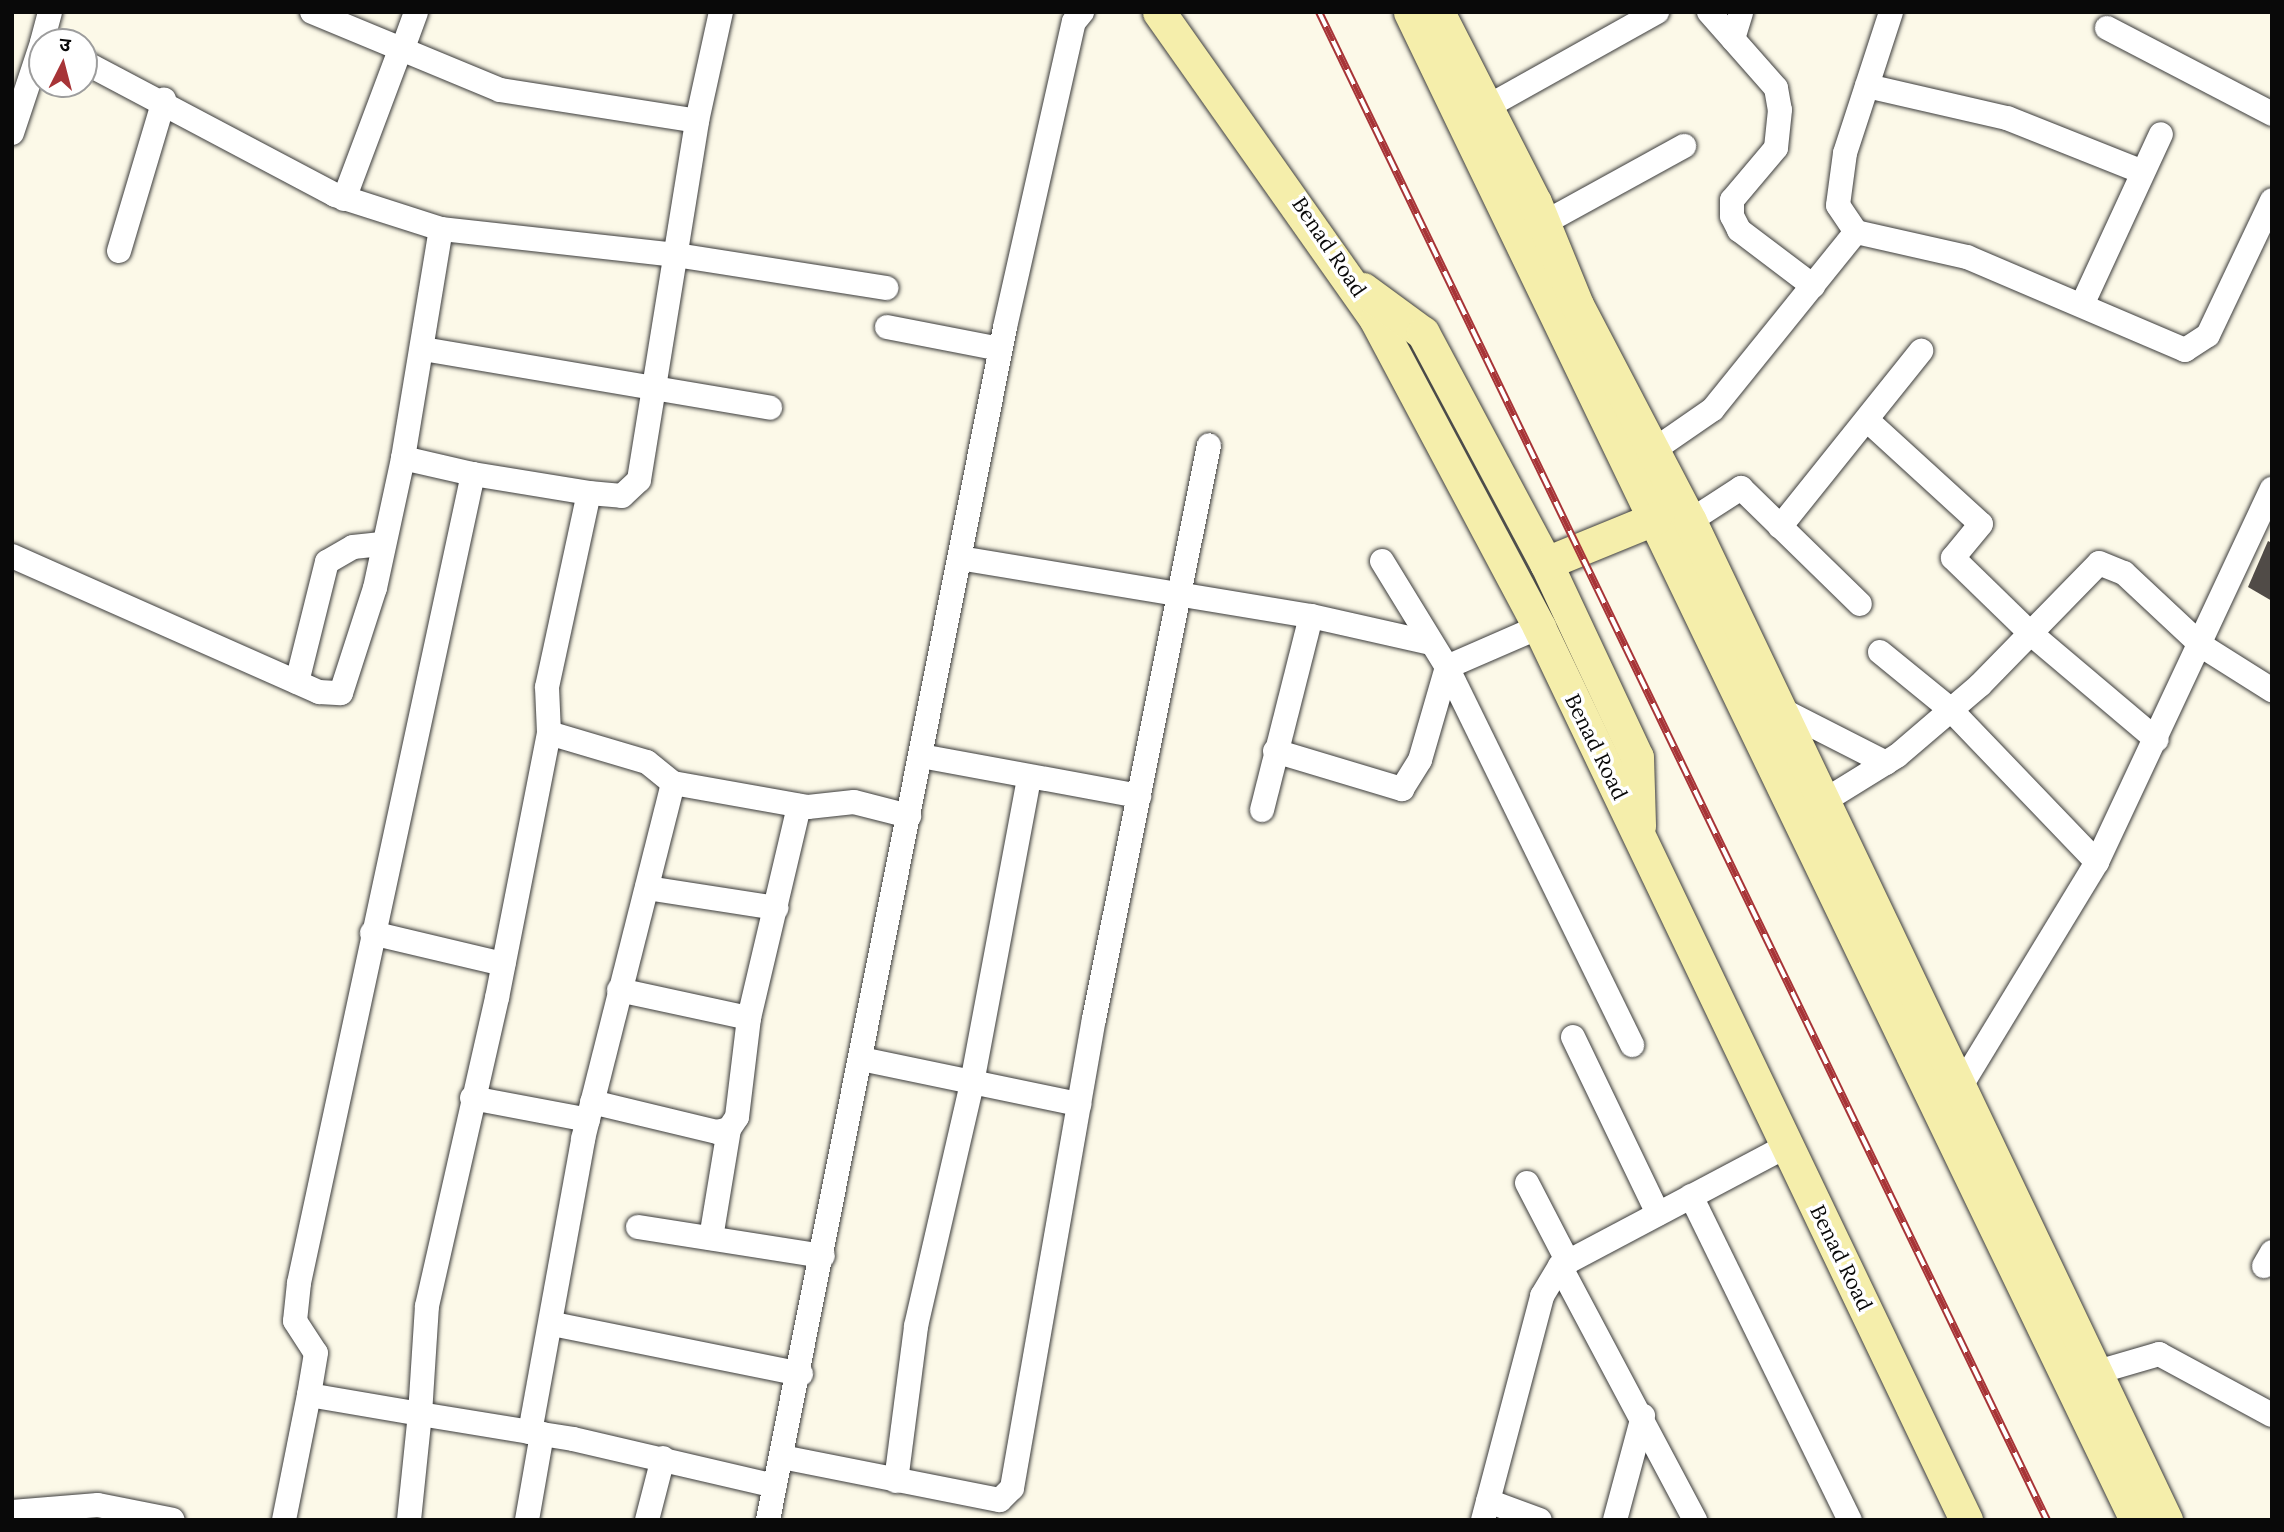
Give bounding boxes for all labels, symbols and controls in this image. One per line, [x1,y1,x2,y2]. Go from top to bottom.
north arrow [28,28,98,98]
text: उ [58,32,72,57]
street label: Benad Road [1286,192,1372,302]
street label: Benad Road [1560,690,1632,804]
street label: Benad Road [1805,1201,1877,1315]

